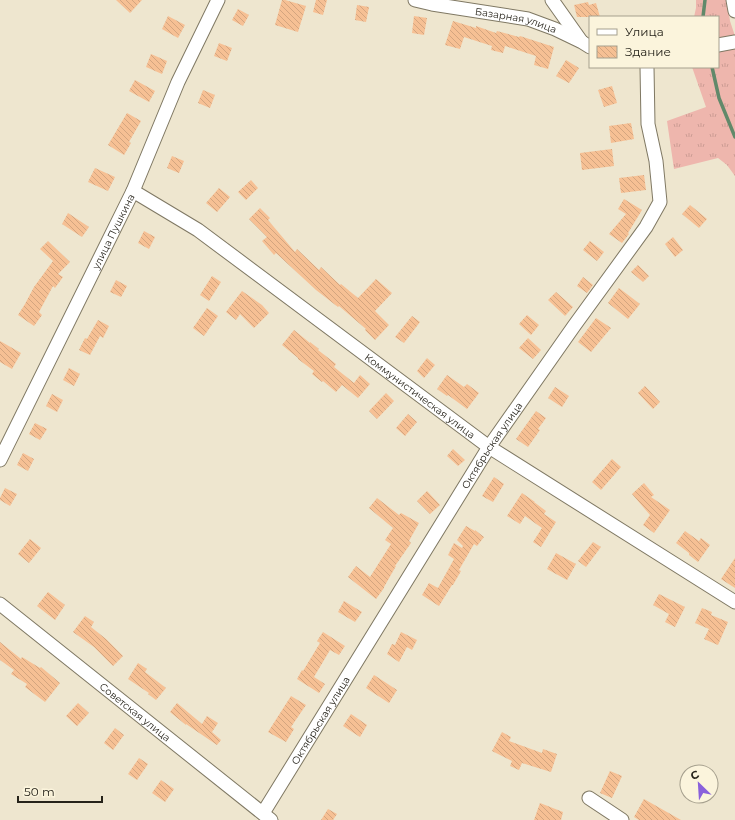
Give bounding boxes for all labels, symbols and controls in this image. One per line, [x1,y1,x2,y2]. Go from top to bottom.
street label: Базарная улица [474,4,559,36]
legend [589,16,719,68]
text: Улица [625,24,664,39]
text: Здание [625,44,671,59]
street label: улица Пушкина [89,192,137,272]
street label: Коммунистическая улица [362,350,478,441]
street label: Октябрьская улица [458,400,525,491]
street label: Октябрьская улица [288,674,352,767]
street label: Советская улица [97,680,173,744]
north arrow [679,764,719,804]
text: С [688,767,701,783]
scale bar [18,778,102,804]
text: 50 m [24,784,55,799]

